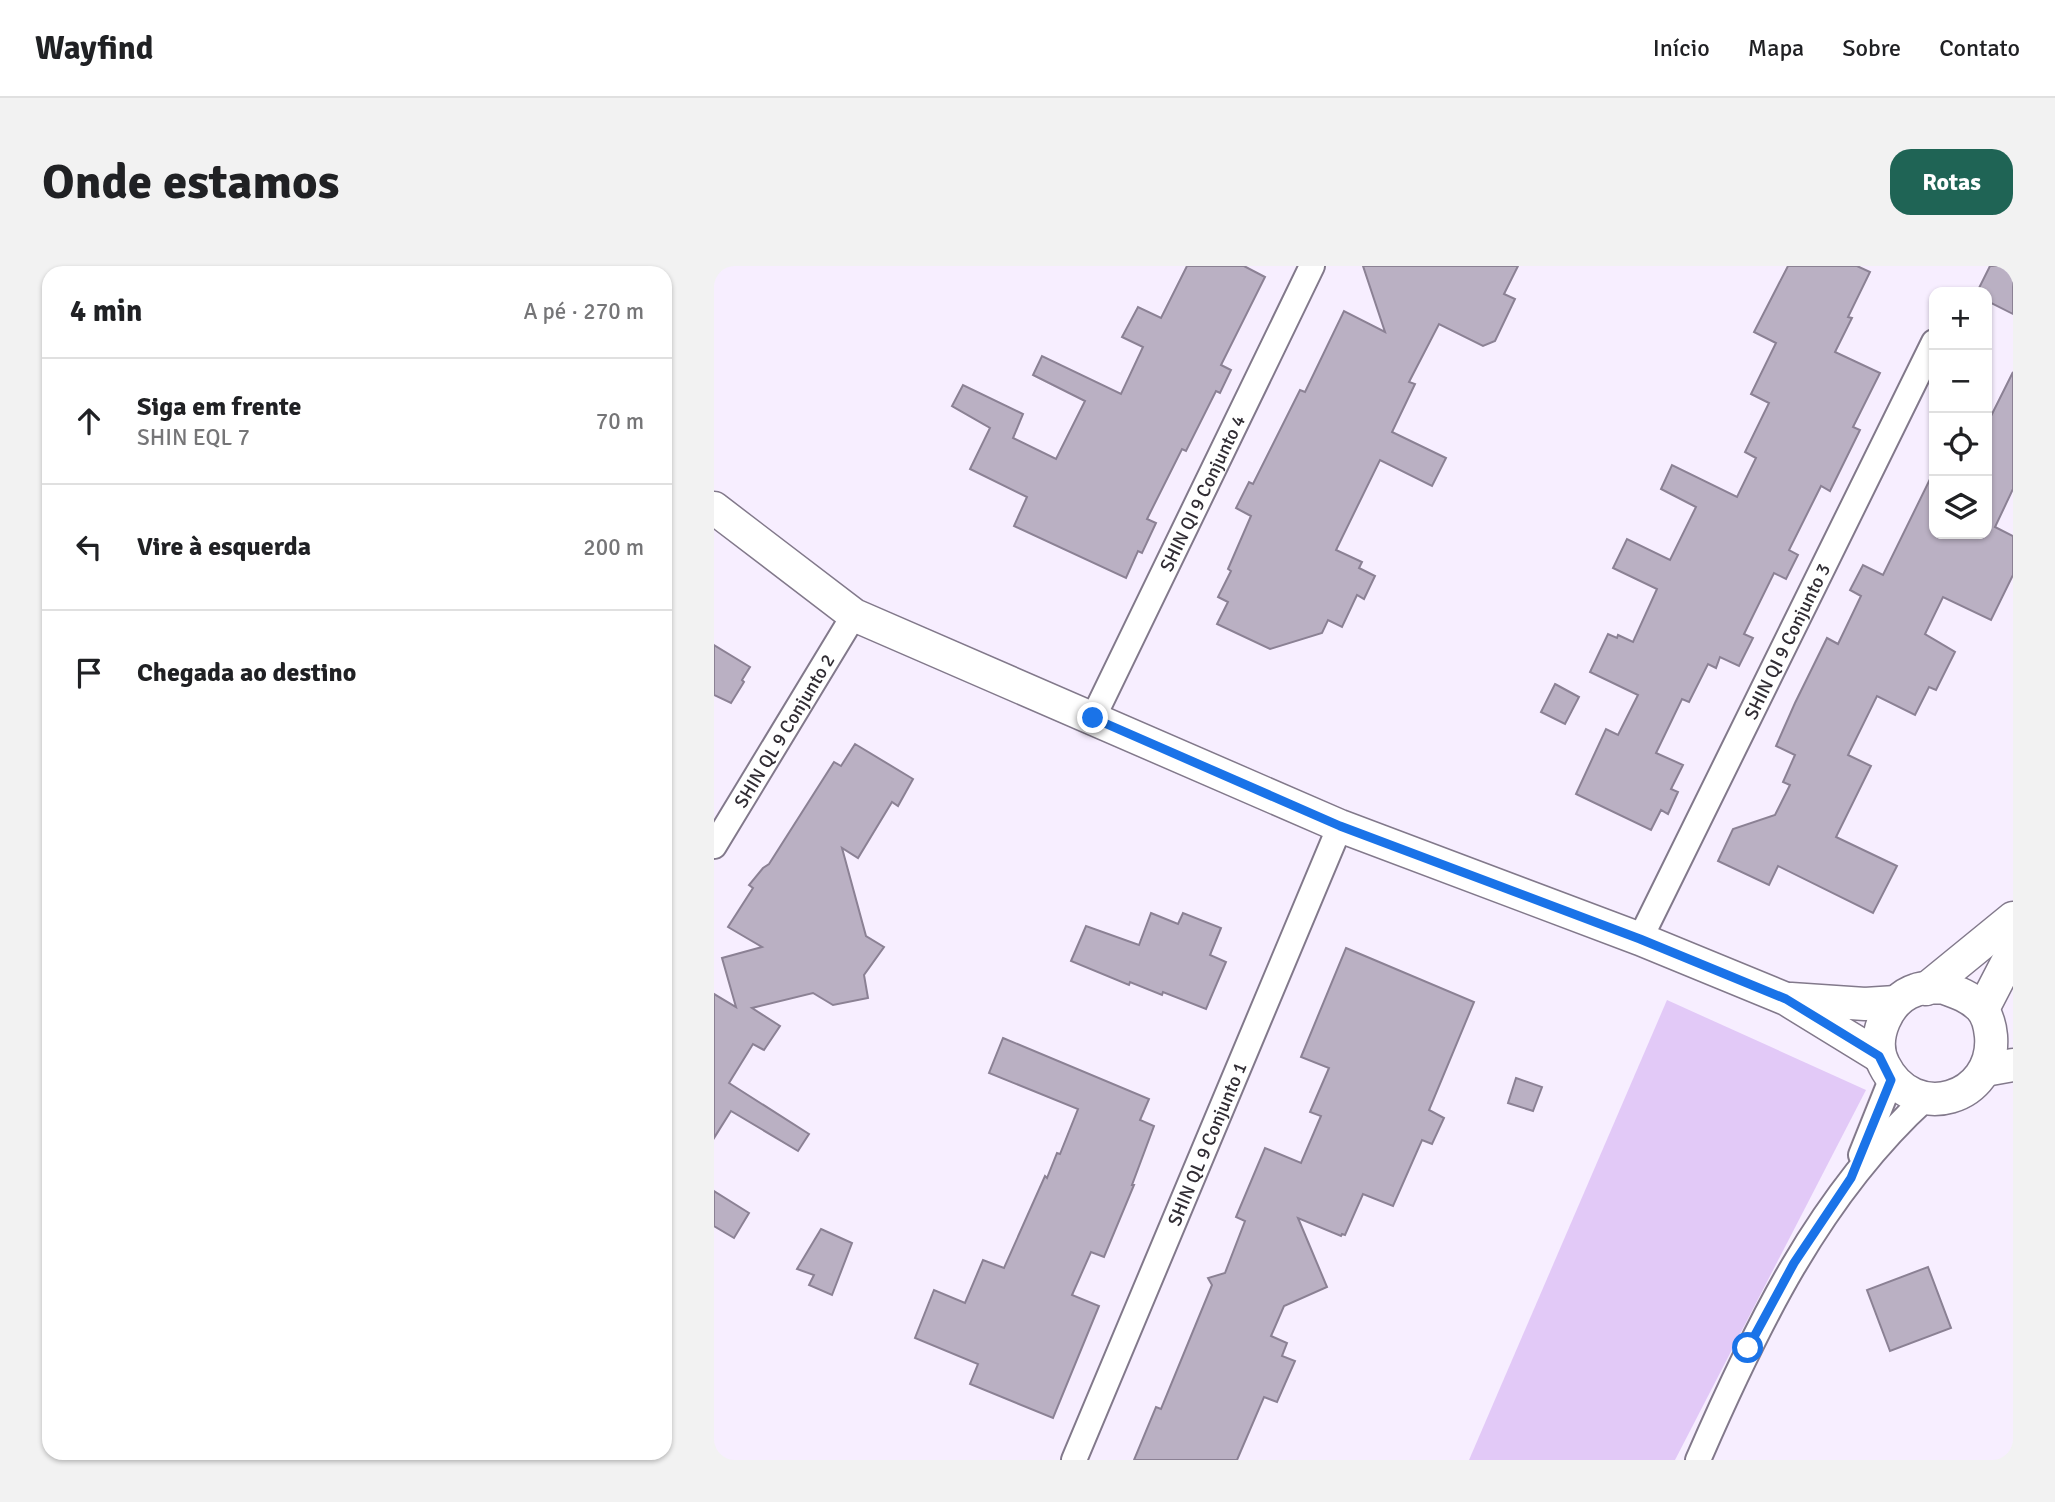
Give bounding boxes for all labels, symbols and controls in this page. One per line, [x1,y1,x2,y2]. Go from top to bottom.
text: Wayfind [35,28,154,69]
text: Início [1653,33,1710,63]
text: Mapa [1748,33,1804,63]
text: Sobre [1842,33,1901,63]
text: Contato [1939,33,2020,63]
button: Rotas [1890,149,2013,215]
text: Onde estamos [42,152,339,212]
map controls [1929,287,1992,539]
button: + [1929,287,1992,350]
text: 4 min [70,293,142,330]
text: A pé · 270 m [523,297,644,326]
button: − [1929,350,1992,413]
text: Siga em frente [137,391,301,423]
icon: ahead [70,402,108,440]
text: 70 m [596,407,644,436]
street label: SHIN QI 9 Conjunto 4 [1155,411,1251,576]
button: locate [1929,413,1992,476]
text: SHIN EQL 7 [137,423,250,452]
button: layers [1929,476,1992,539]
icon: left [70,528,108,566]
text: Vire à esquerda [137,531,311,563]
text: 200 m [583,533,644,562]
street label: SHIN QI 9 Conjunto 3 [1739,560,1836,724]
street label: SHIN QL 9 Conjunto 2 [729,650,841,812]
icon: arrive [70,654,108,692]
text: Chegada ao destino [137,657,356,689]
route end [1077,702,1108,733]
street label: SHIN QL 9 Conjunto 1 [1163,1059,1253,1230]
route start [1732,1332,1763,1363]

